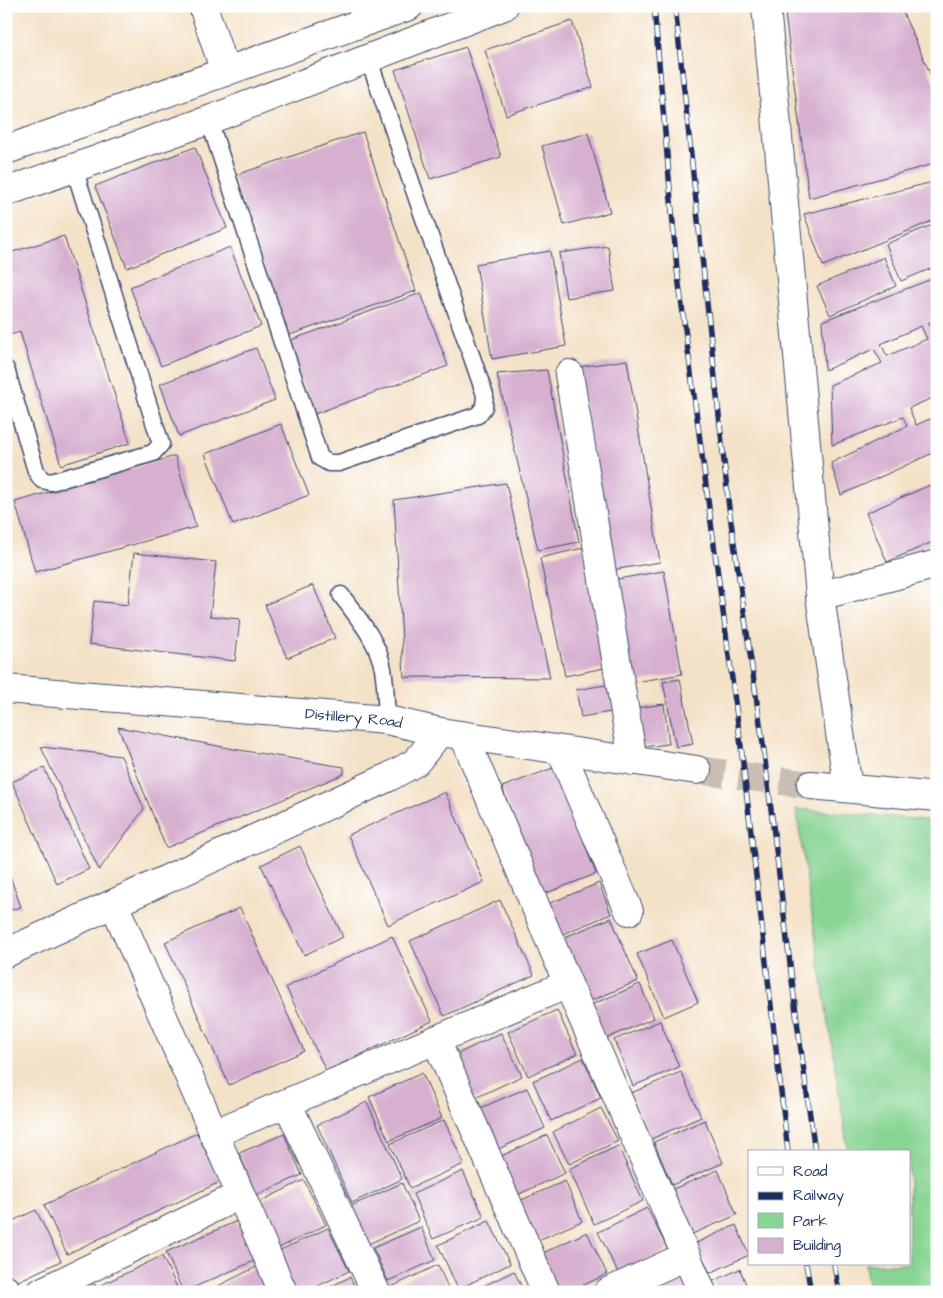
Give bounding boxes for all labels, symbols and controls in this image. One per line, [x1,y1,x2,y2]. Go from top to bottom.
street label: Distillery Road [304,703,405,734]
legend [748,1150,910,1266]
text: Road [793,1161,828,1182]
text: Railway [793,1185,844,1207]
text: Park [793,1211,828,1232]
text: Building [793,1235,841,1257]

